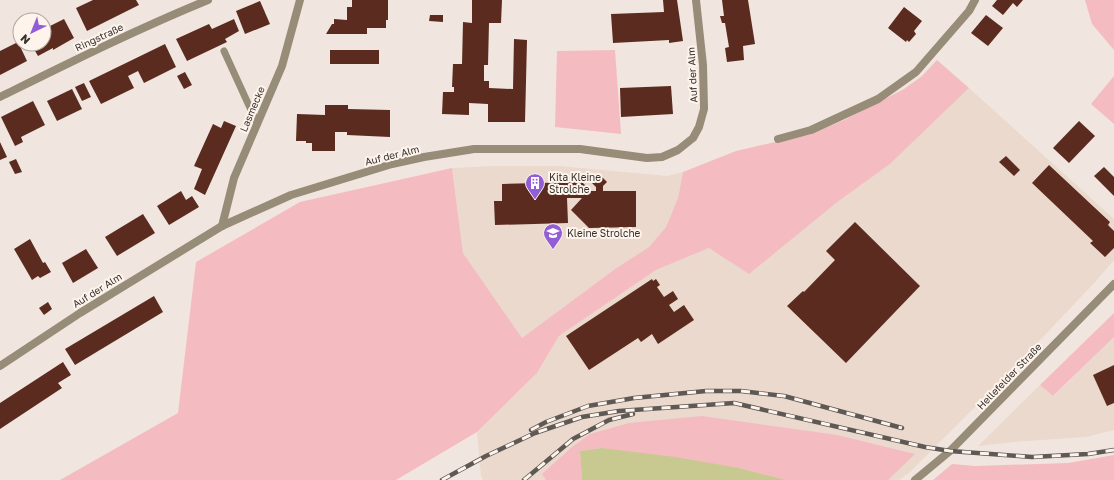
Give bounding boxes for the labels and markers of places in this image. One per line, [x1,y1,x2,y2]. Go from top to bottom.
place label: Kita Kleine Strolche [549,171,601,195]
building icon: Kita Kleine Strolche [524,172,546,200]
school or university icon: Kleine Strolche [542,222,564,250]
place label: Kleine Strolche [567,227,641,239]

